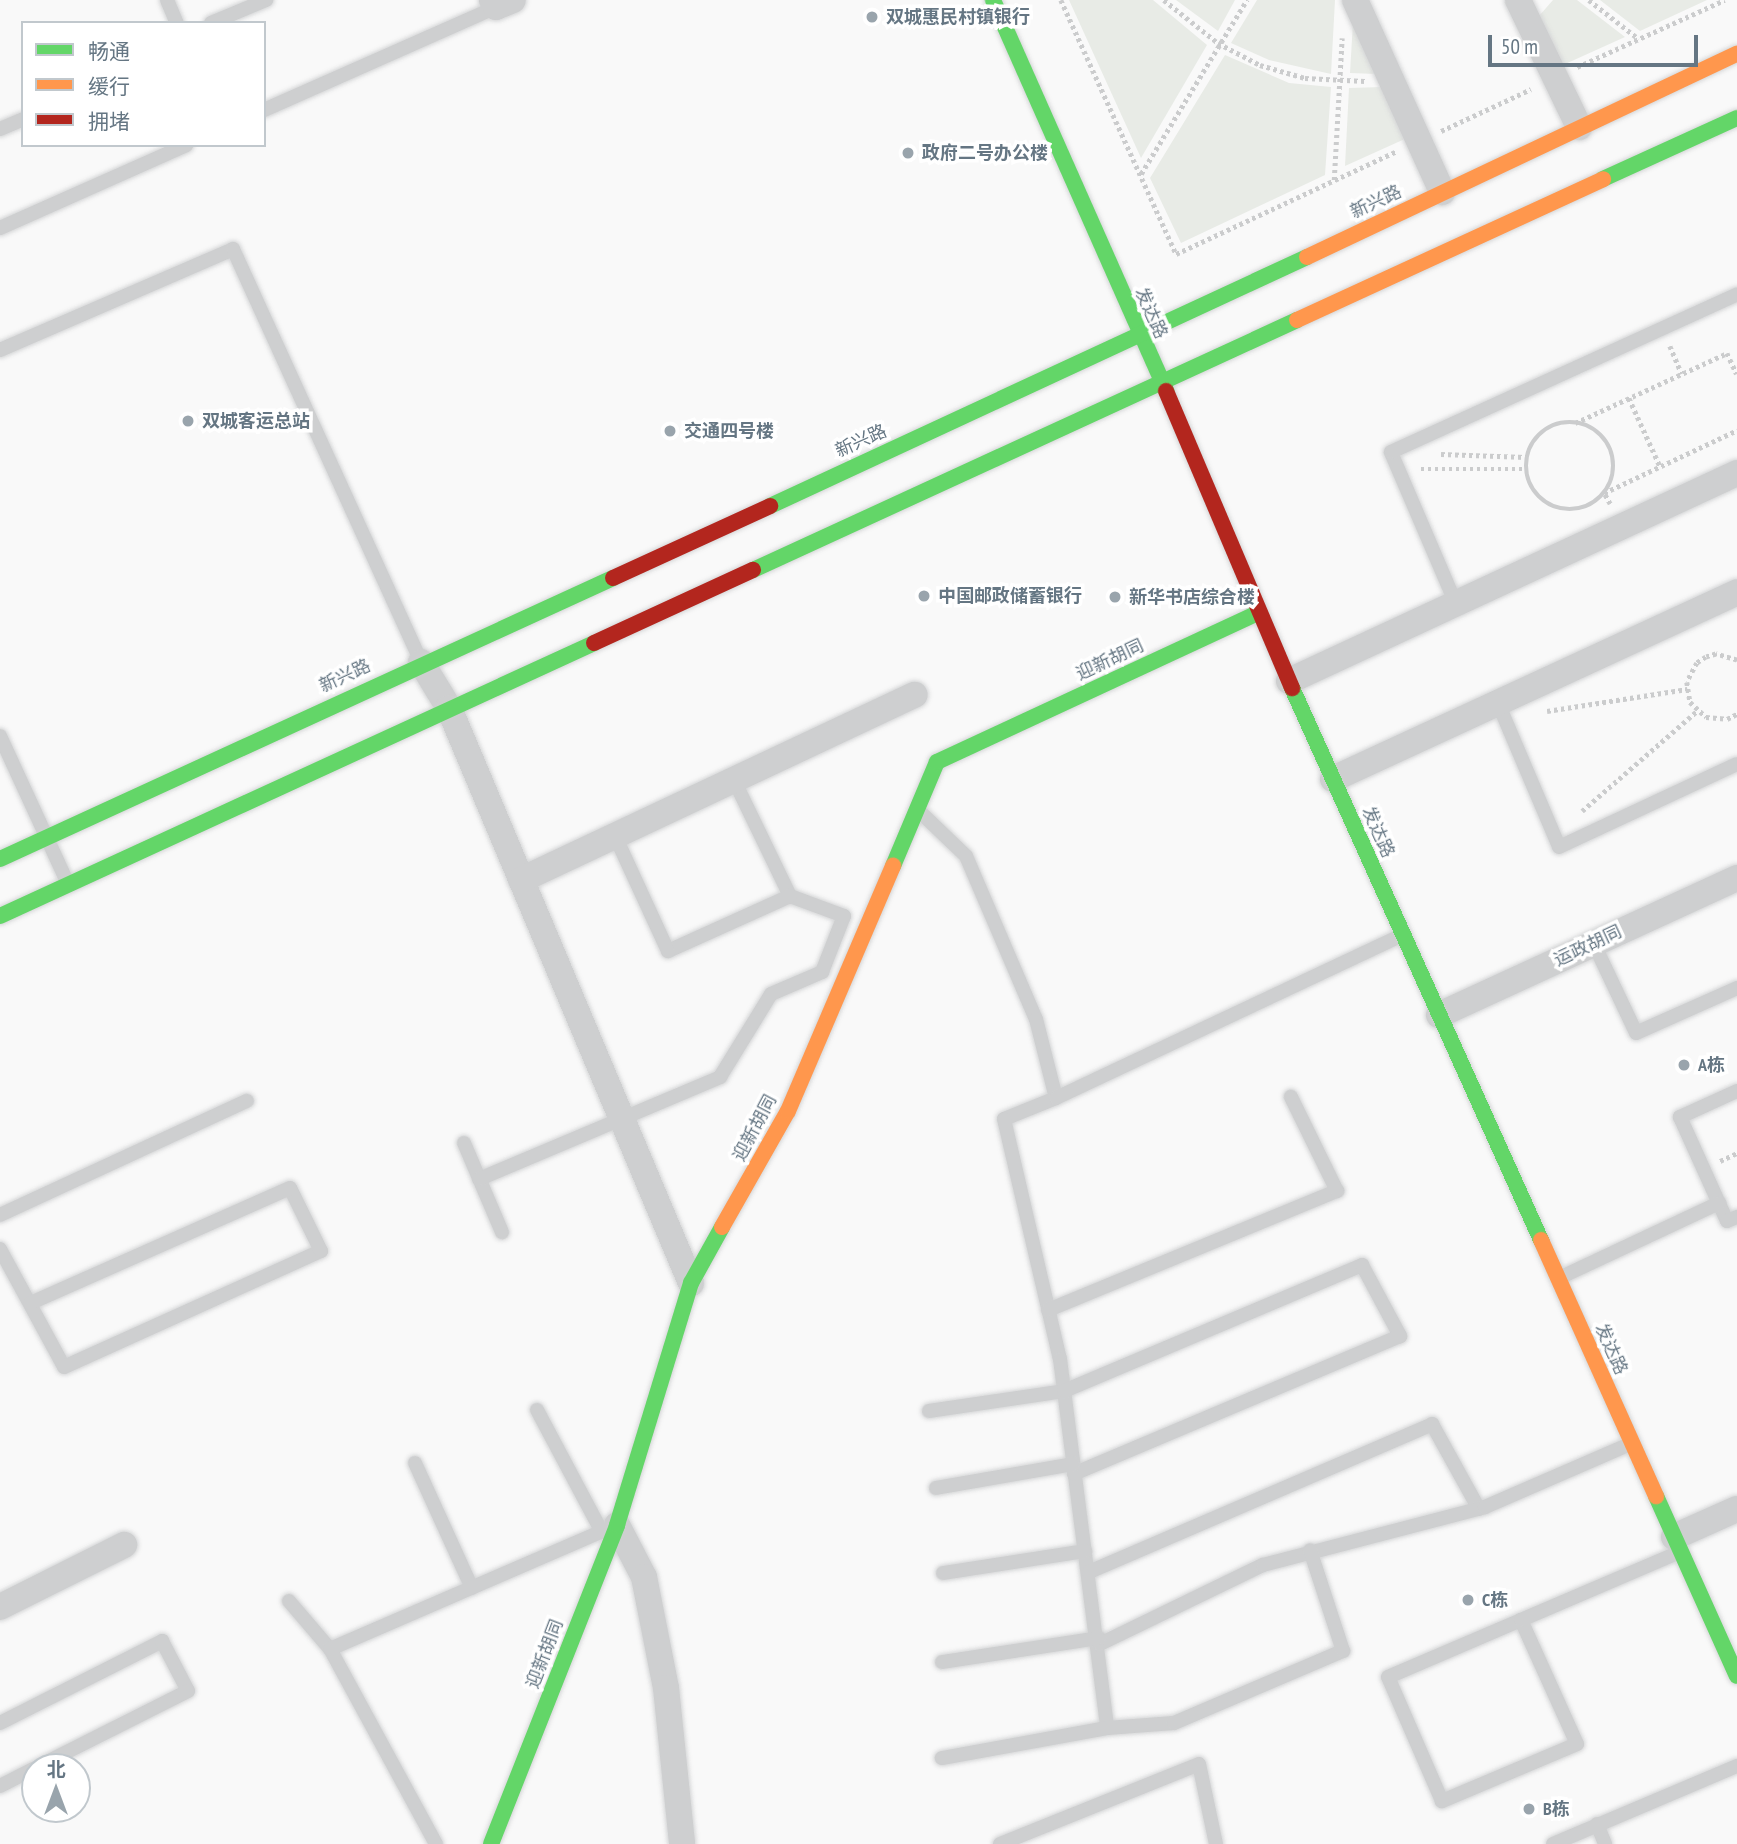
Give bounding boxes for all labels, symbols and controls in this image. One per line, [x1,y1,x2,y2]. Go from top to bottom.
place label: 双城惠民村镇银行 [886,6,1030,28]
marker: 双城惠民村镇银行 [864,9,880,25]
legend [21,21,266,147]
scale bar [1492,21,1702,65]
text: 50 m [1501,33,1538,60]
text: 畅通 [88,38,130,65]
text: 缓行 [88,73,130,100]
text: 拥堵 [88,108,130,135]
place label: 政府二号办公楼 [922,142,1048,164]
marker: 政府二号办公楼 [900,145,916,161]
street label: 新兴路 [1347,181,1405,223]
street label: 发达路 [1130,284,1172,342]
place label: 双城客运总站 [202,410,310,432]
marker: 双城客运总站 [180,413,196,429]
place label: 交通四号楼 [684,420,774,442]
street label: 新兴路 [832,420,890,462]
marker: 交通四号楼 [662,423,678,439]
place label: 中国邮政储蓄银行 [938,585,1082,607]
place label: 新华书店综合楼 [1129,586,1255,608]
marker: 中国邮政储蓄银行 [916,588,932,604]
marker: 新华书店综合楼 [1107,589,1123,605]
street label: 迎新胡同 [1073,635,1147,685]
street label: 新兴路 [316,655,374,697]
street label: 发达路 [1357,803,1399,861]
street label: 运政胡同 [1551,921,1625,971]
place label: A栋 [1698,1054,1725,1076]
marker: A栋 [1676,1057,1692,1073]
street label: 迎新胡同 [729,1091,781,1165]
street label: 发达路 [1590,1320,1632,1378]
place label: C栋 [1482,1589,1508,1611]
marker: C栋 [1460,1592,1476,1608]
street label: 迎新胡同 [522,1617,568,1691]
north arrow [21,1753,91,1823]
text: 北 [46,1757,66,1781]
place label: B栋 [1543,1798,1570,1820]
marker: B栋 [1521,1801,1537,1817]

